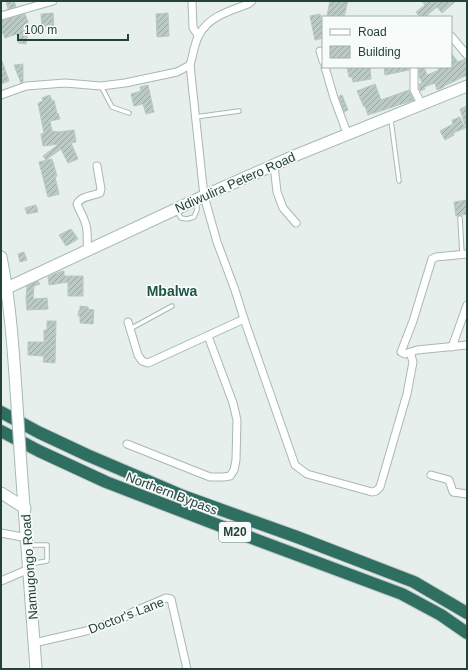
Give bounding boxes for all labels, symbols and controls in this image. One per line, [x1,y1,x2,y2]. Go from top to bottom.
scale bar [18,16,128,42]
legend [322,16,452,68]
text: 100 m [24,23,57,37]
text: Road [358,25,387,39]
text: Building [358,45,401,59]
street label: Ndiwulira Petero Road [173,149,298,216]
district label: Mbalwa [147,283,197,299]
street label: Northern Bypass [124,469,220,518]
street label: Namugongo Road [18,514,41,620]
road number: M20 [219,522,251,542]
street label: Doctor's Lane [86,594,166,637]

